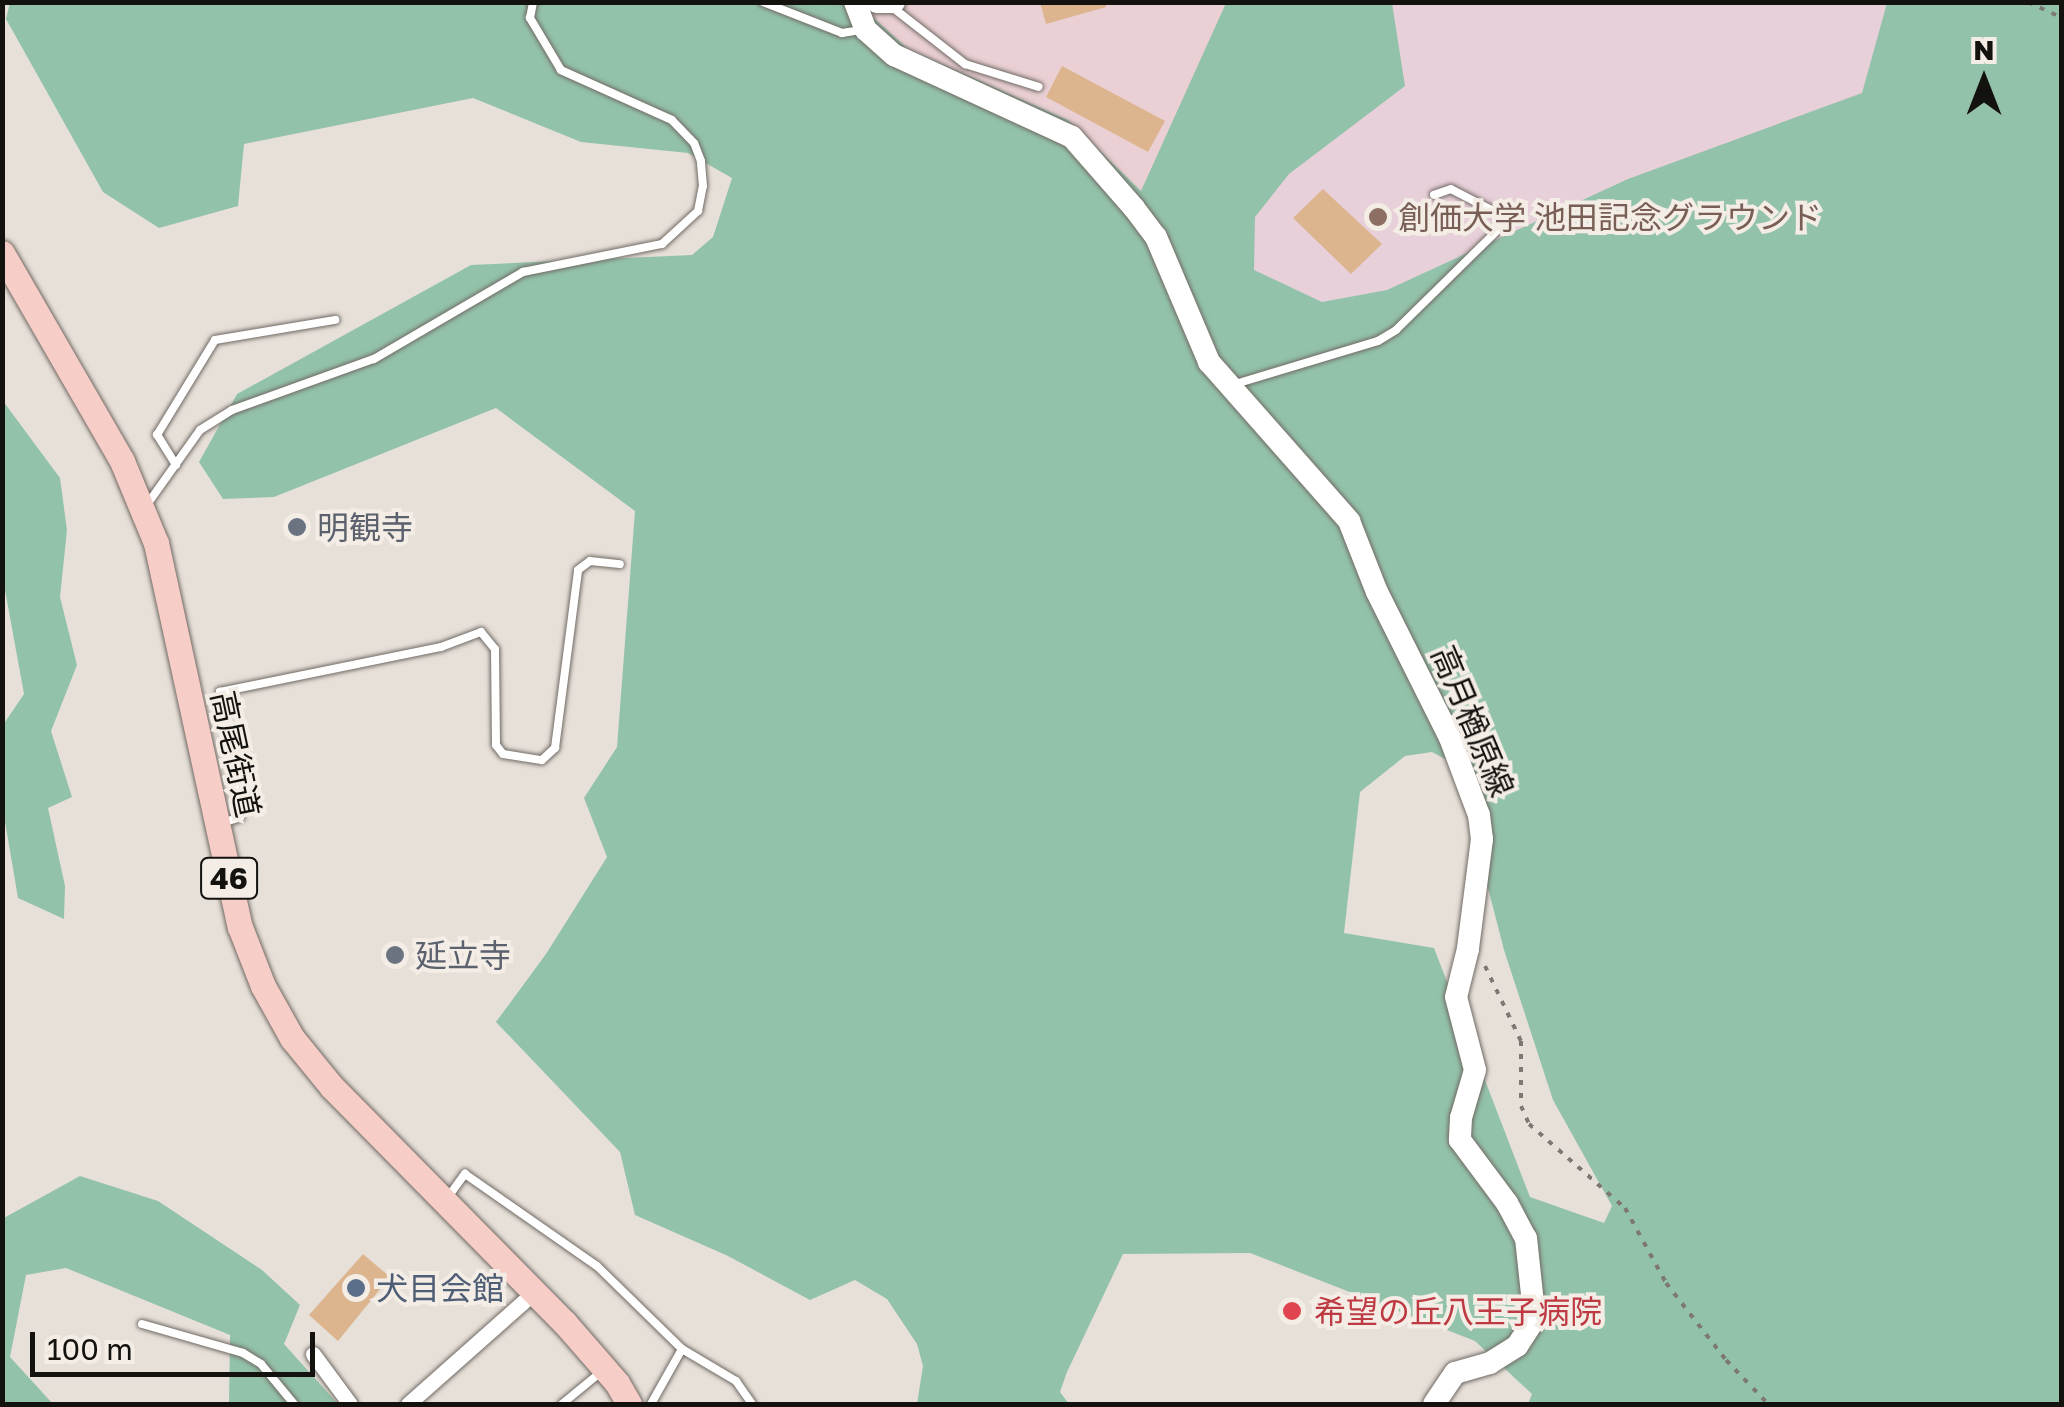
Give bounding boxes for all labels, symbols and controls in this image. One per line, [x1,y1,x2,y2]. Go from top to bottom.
north arrow [1934,30,2034,130]
text: N [1973,33,1995,66]
place label: 創価大学 池田記念グラウンド [1398,198,1822,236]
marker: 創価大学 池田記念グラウンド [1367,206,1389,228]
place label: 明観寺 [317,508,413,546]
marker: 明観寺 [286,516,308,538]
street label: 高月楢原線 [1424,640,1522,802]
street label: 高尾街道 [204,687,268,821]
road number: 46 [199,853,259,903]
place label: 延立寺 [415,936,511,974]
marker: 延立寺 [384,944,406,966]
place label: 犬目会館 [376,1269,504,1307]
marker: 犬目会館 [345,1277,367,1299]
place label: 希望の丘八王子病院 [1314,1292,1602,1330]
marker: 希望の丘八王子病院 [1279,1298,1305,1324]
scale bar [35,1312,320,1374]
text: 100 m [47,1331,133,1367]

